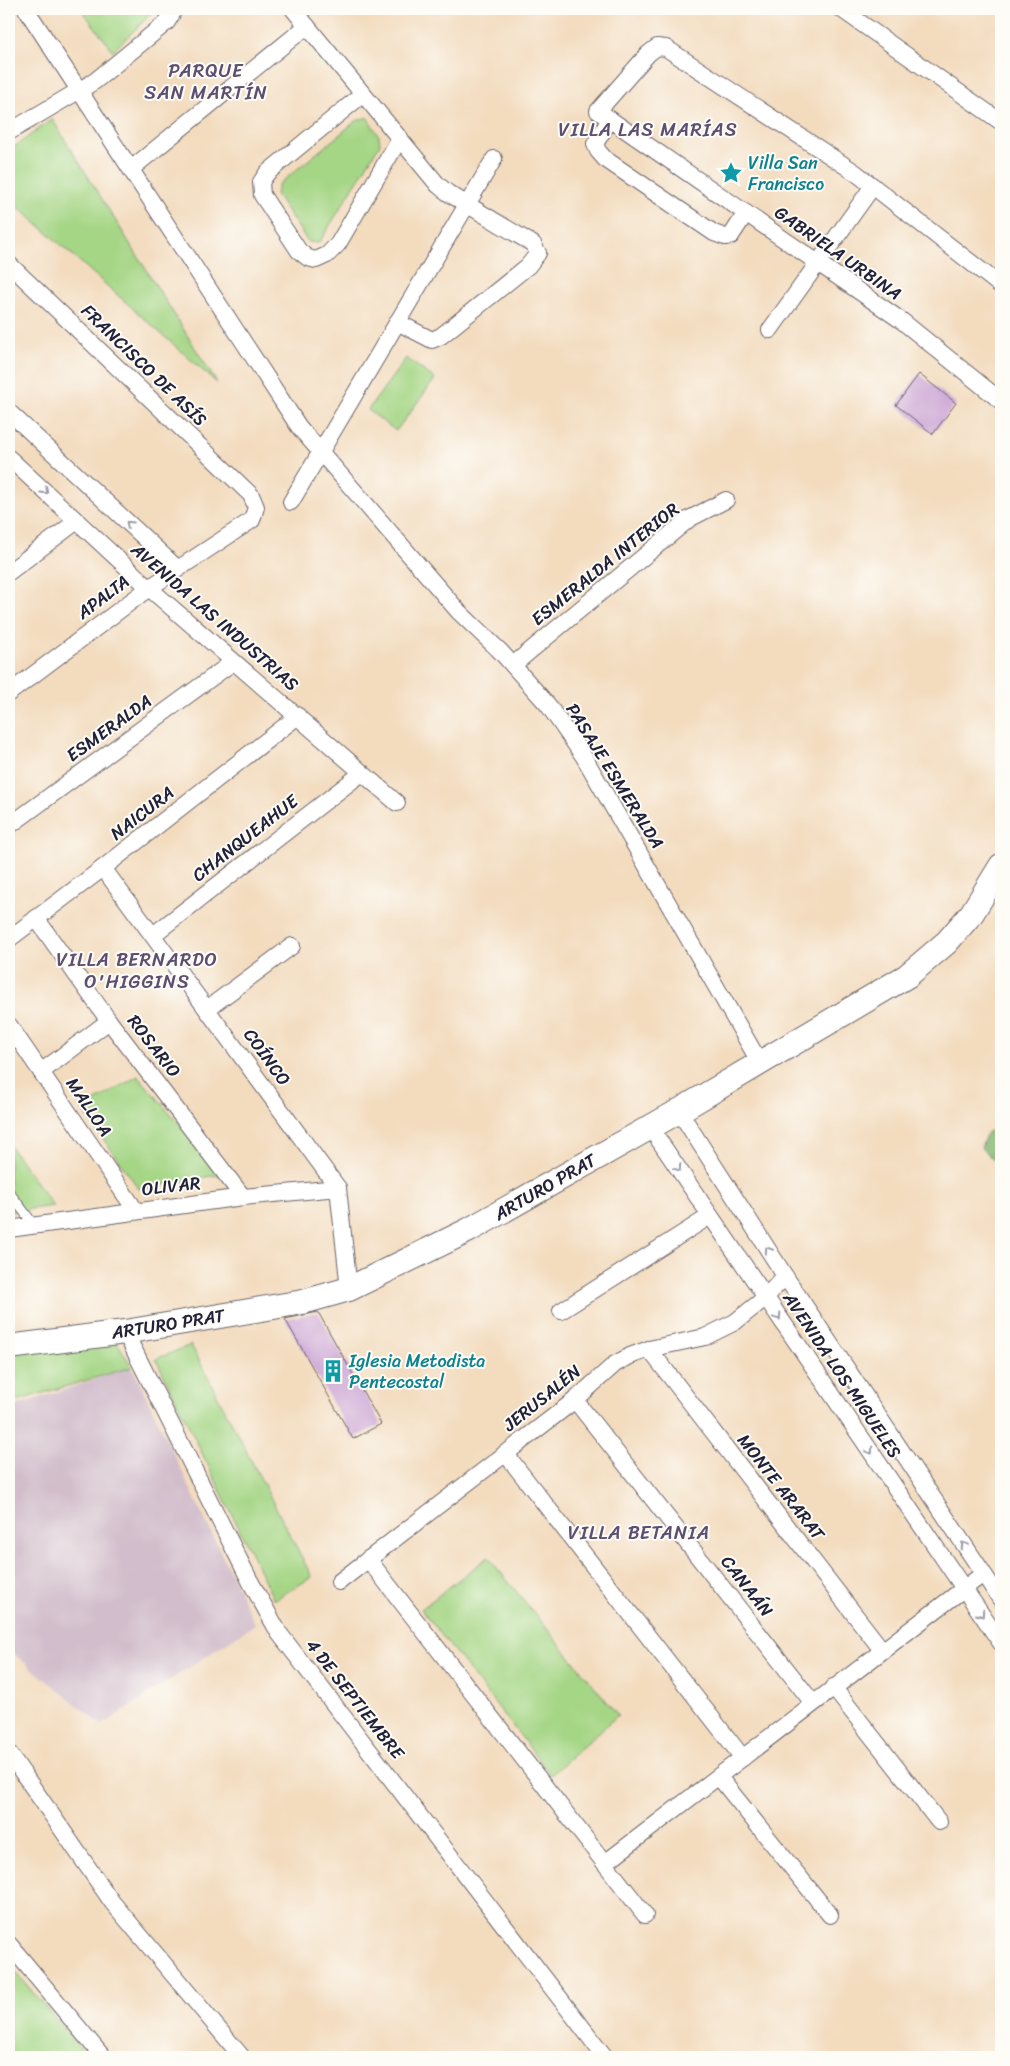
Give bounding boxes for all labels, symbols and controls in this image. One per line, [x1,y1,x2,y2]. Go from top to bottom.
district label: PARQUE SAN MARTÍN [144,54,268,109]
district label: VILLA LAS MARÍAS [558,113,738,146]
place label: Villa San Francisco [748,147,824,200]
place icon: Villa San Francisco [718,160,744,186]
street label: GABRIELA URBINA [768,197,908,309]
street label: FRANCISCO DE ASÍS [73,296,215,434]
one-way arrow [39,485,48,494]
street label: ESMERALDA INTERIOR [524,494,687,634]
one-way arrow [126,521,135,530]
street label: AVENIDA LAS INDUSTRIAS [123,534,306,699]
street label: APALTA [69,566,136,628]
street label: ESMERALDA [59,686,159,770]
street label: PASAJE ESMERALDA [557,697,673,855]
street label: NAICURA [103,777,181,849]
street label: CHANQUEAHUE [185,785,306,890]
district label: VILLA BERNARDO O'HIGGINS [56,943,218,998]
street label: ROSARIO [119,1007,189,1085]
street label: COÍNCO [235,1021,299,1093]
street label: MALLOA [57,1070,121,1144]
street label: ARTURO PRAT [487,1144,603,1230]
one-way arrow [671,1162,681,1171]
street label: OLIVAR [140,1167,202,1205]
one-way arrow [764,1246,774,1255]
street label: AVENIDA LOS MIGUELES [774,1284,910,1465]
street label: ARTURO PRAT [108,1299,228,1349]
one-way arrow [772,1311,781,1321]
place label: Iglesia Metodista Pentecostal [348,1345,485,1398]
street label: JERUSALÉN [495,1356,589,1440]
building icon: Iglesia Metodista Pentecostal [320,1358,346,1384]
street label: MONTE ARARAT [729,1426,834,1548]
one-way arrow [863,1446,873,1455]
district label: VILLA BETANIA [568,1516,710,1549]
one-way arrow [961,1542,971,1551]
street label: CANAÁN [712,1548,782,1624]
one-way arrow [975,1609,984,1618]
street label: 4 DE SEPTIEMBRE [297,1631,413,1767]

